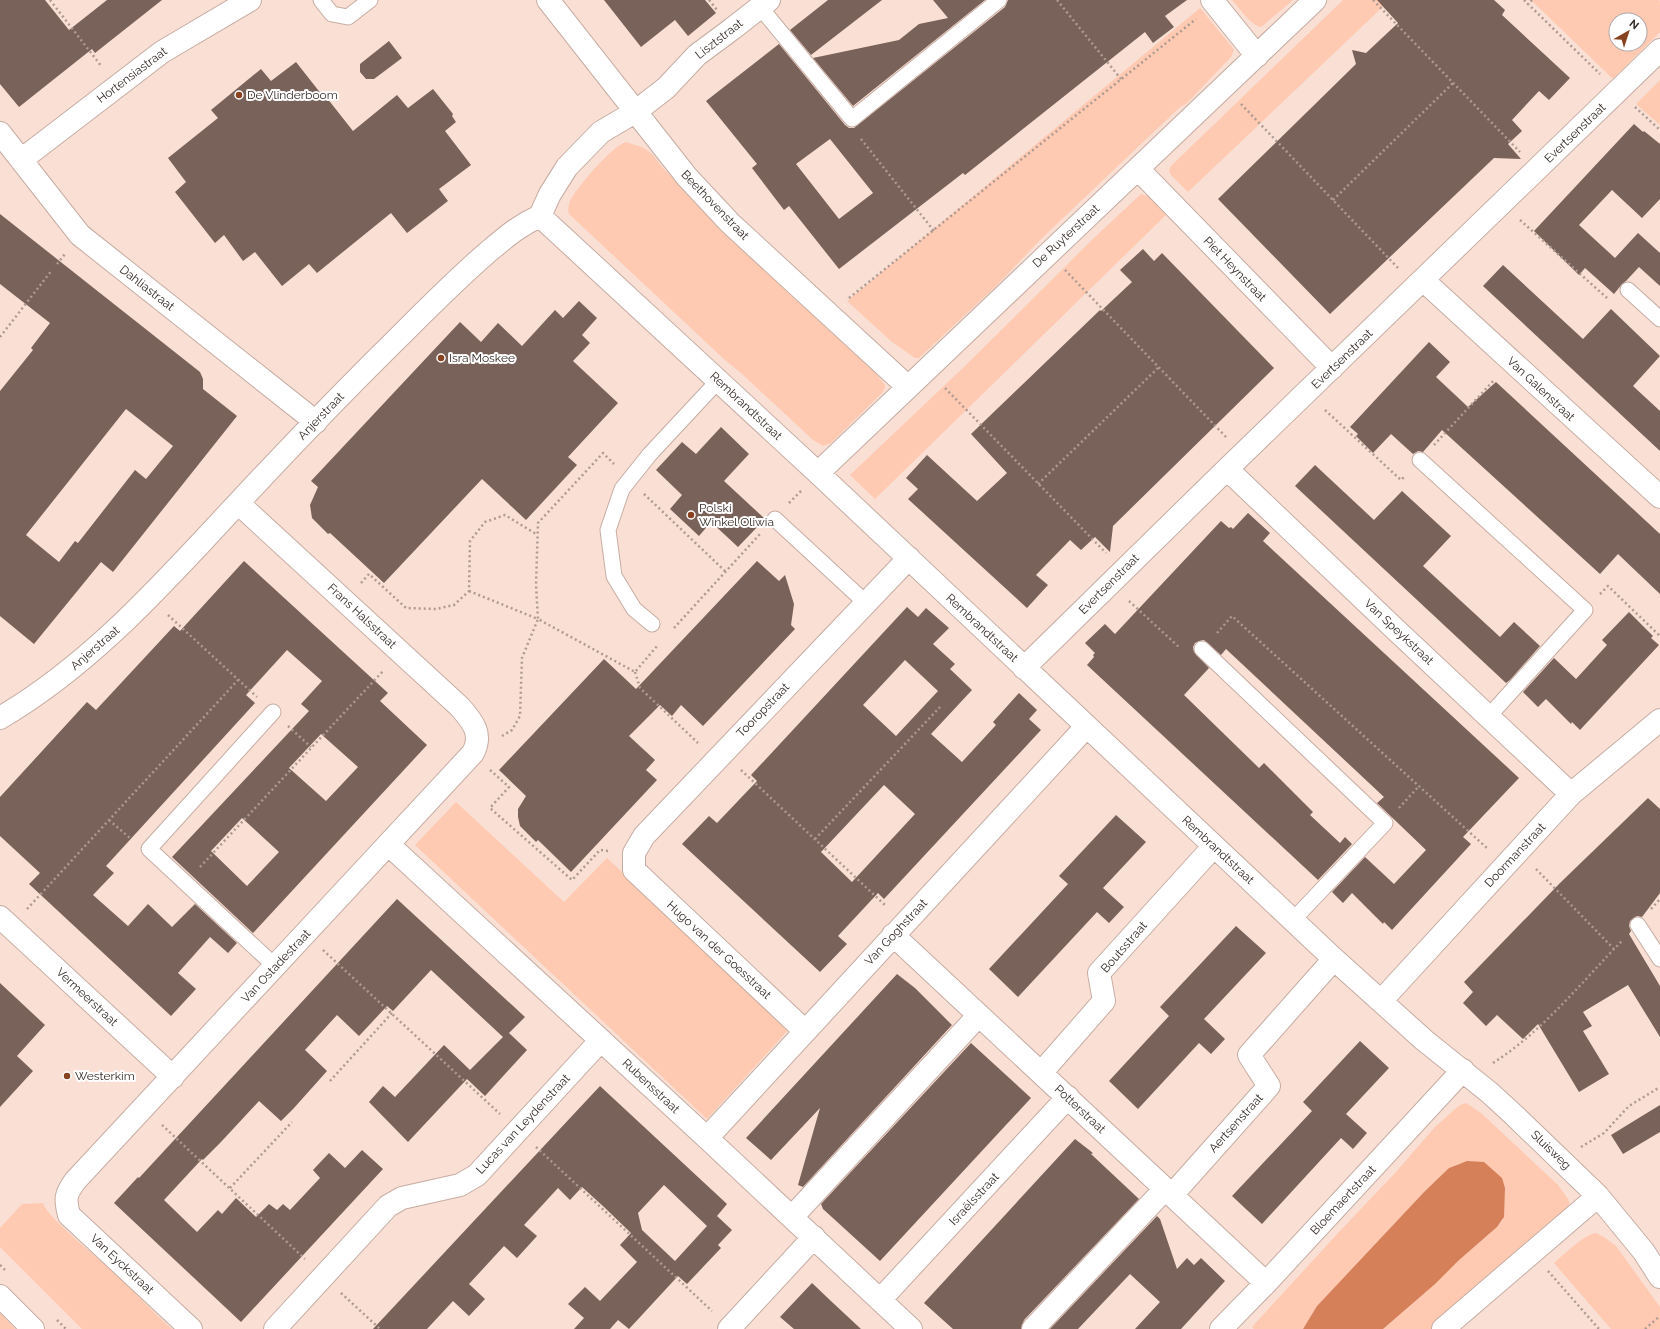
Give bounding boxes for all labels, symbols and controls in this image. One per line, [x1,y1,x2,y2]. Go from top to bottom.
north arrow [1608,12,1648,52]
street label: Lisztstraat [692,16,746,62]
text: N [1627,17,1641,32]
street label: Hortensiastraat [94,44,170,106]
place label: De Vlinderboom [247,88,338,102]
marker: De Vlinderboom [234,90,244,100]
street label: Evertsenstraat [1542,100,1608,166]
street label: Beethovenstraat [678,167,752,243]
street label: De Ruyterstraat [1030,201,1102,271]
street label: Piet Heynstraat [1201,234,1269,304]
street label: Dahliastraat [117,262,177,314]
street label: Evertsenstraat [1309,326,1375,392]
place label: Isra Moskee [449,351,515,365]
marker: Isra Moskee [436,353,446,363]
street label: Van Galenstraat [1504,354,1578,424]
street label: Rembrandtstraat [707,369,785,443]
street label: Anjerstraat [295,390,347,442]
place label: Polski Winkel Oliwia [699,501,774,529]
marker: Polski Winkel Oliwia [686,510,696,520]
street label: Evertsenstraat [1076,551,1142,617]
street label: Frans Halsstraat [325,581,399,651]
street label: Rembrandtstraat [943,591,1021,665]
street label: Van Speykstraat [1361,596,1437,668]
street label: Anjerstraat [68,623,122,673]
street label: Tooropstraat [734,680,792,740]
street label: Rembrandtstraat [1179,813,1257,887]
street label: Doormanstraat [1482,820,1548,890]
street label: Van Goghstraat [862,896,930,968]
street label: Hugo van der Goesstraat [664,898,774,1002]
street label: Boutsstraat [1098,919,1150,975]
street label: Van Ostadestraat [238,926,314,1006]
street label: Vermeerstraat [53,965,121,1029]
street label: Rubensstraat [619,1056,683,1116]
place label: Westerkim [75,1069,135,1083]
marker: Westerkim [62,1071,72,1081]
street label: Lucas van Leydenstraat [473,1071,573,1177]
street label: Potterstraat [1052,1082,1108,1136]
street label: Aertsenstraat [1206,1091,1266,1155]
street label: Sluisweg [1528,1128,1574,1172]
street label: Bloemaertstraat [1307,1163,1379,1237]
street label: Israëlsstraat [946,1170,1002,1228]
street label: Van Eyckstraat [87,1231,157,1297]

